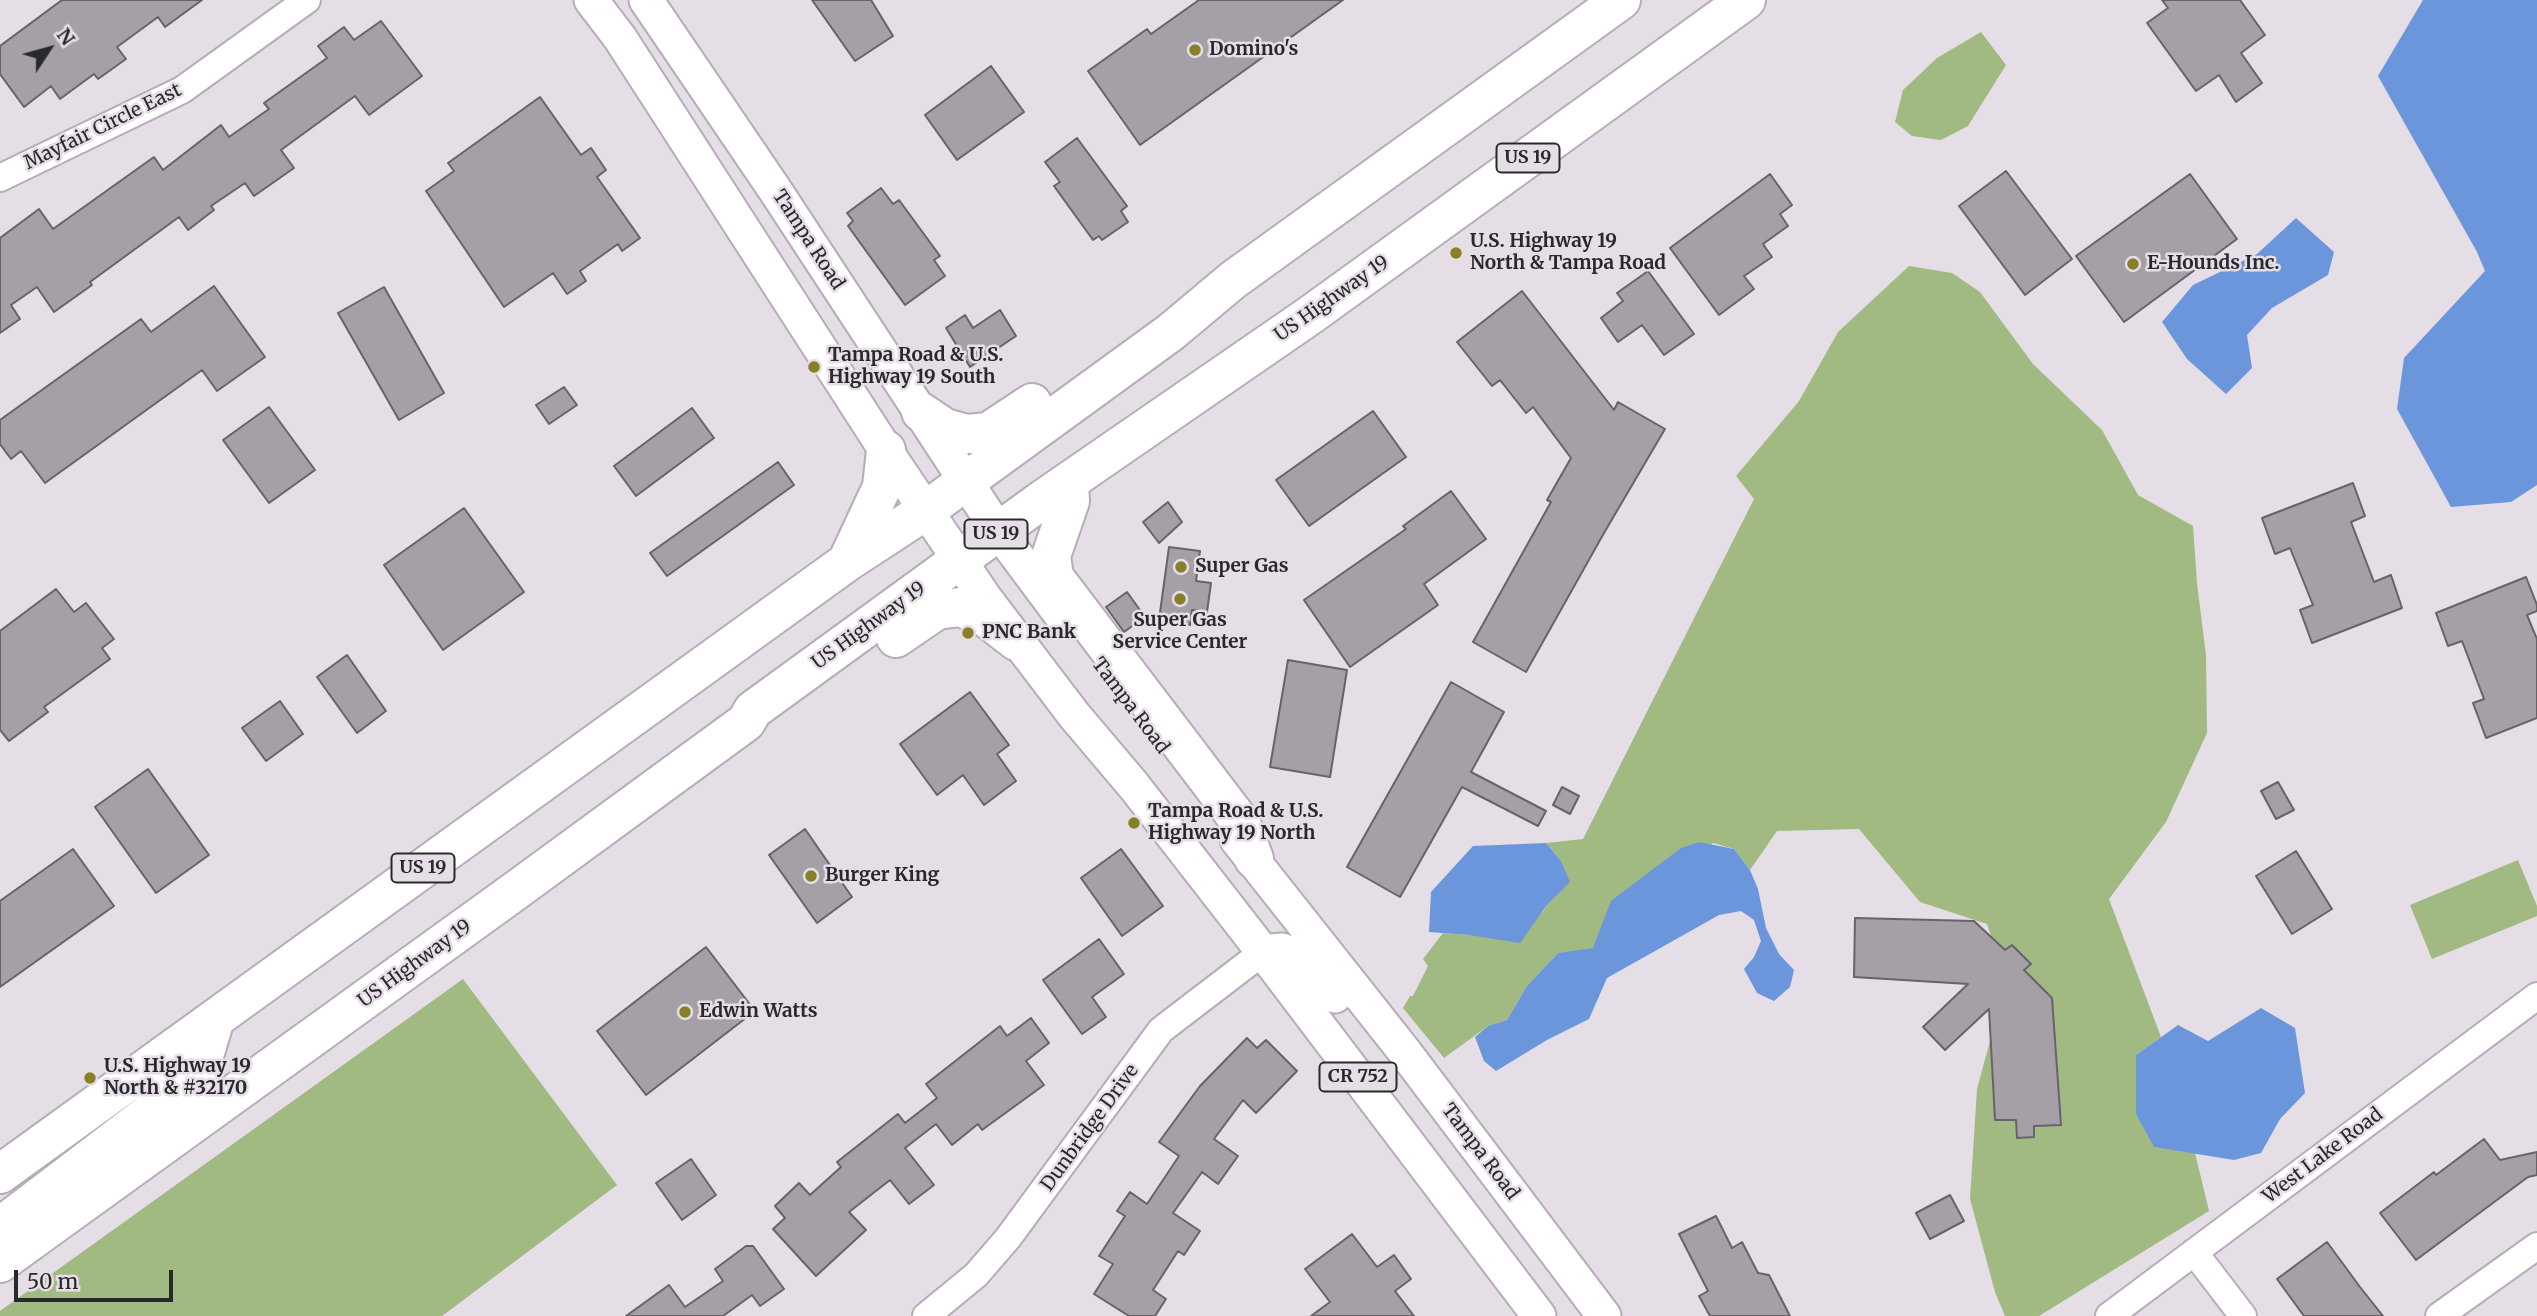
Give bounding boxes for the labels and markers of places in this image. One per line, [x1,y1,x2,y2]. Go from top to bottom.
place label: Domino's [1209,39,1298,61]
marker: Domino's [1187,42,1203,58]
place label: U.S. Highway 19 North & Tampa Road [1470,231,1666,275]
marker: U.S. Highway 19 North & Tampa Road [1448,245,1464,261]
place label: E-Hounds Inc. [2147,253,2280,275]
marker: E-Hounds Inc. [2125,256,2141,272]
place label: Tampa Road & U.S. Highway 19 South [828,345,1004,389]
marker: Tampa Road & U.S. Highway 19 South [806,359,822,375]
place label: Super Gas [1195,556,1288,578]
marker: Super Gas [1173,559,1189,575]
marker: Super Gas Service Center [1172,591,1188,607]
place label: Super Gas Service Center [1113,610,1247,654]
place label: PNC Bank [982,622,1076,644]
marker: PNC Bank [960,625,976,641]
place label: Tampa Road & U.S. Highway 19 North [1148,801,1324,845]
marker: Tampa Road & U.S. Highway 19 North [1126,815,1142,831]
place label: Burger King [825,865,939,887]
marker: Burger King [803,868,819,884]
place label: Edwin Watts [699,1001,818,1023]
marker: Edwin Watts [677,1004,693,1020]
place label: U.S. Highway 19 North & #32170 [104,1056,251,1100]
marker: U.S. Highway 19 North & #32170 [82,1070,98,1086]

